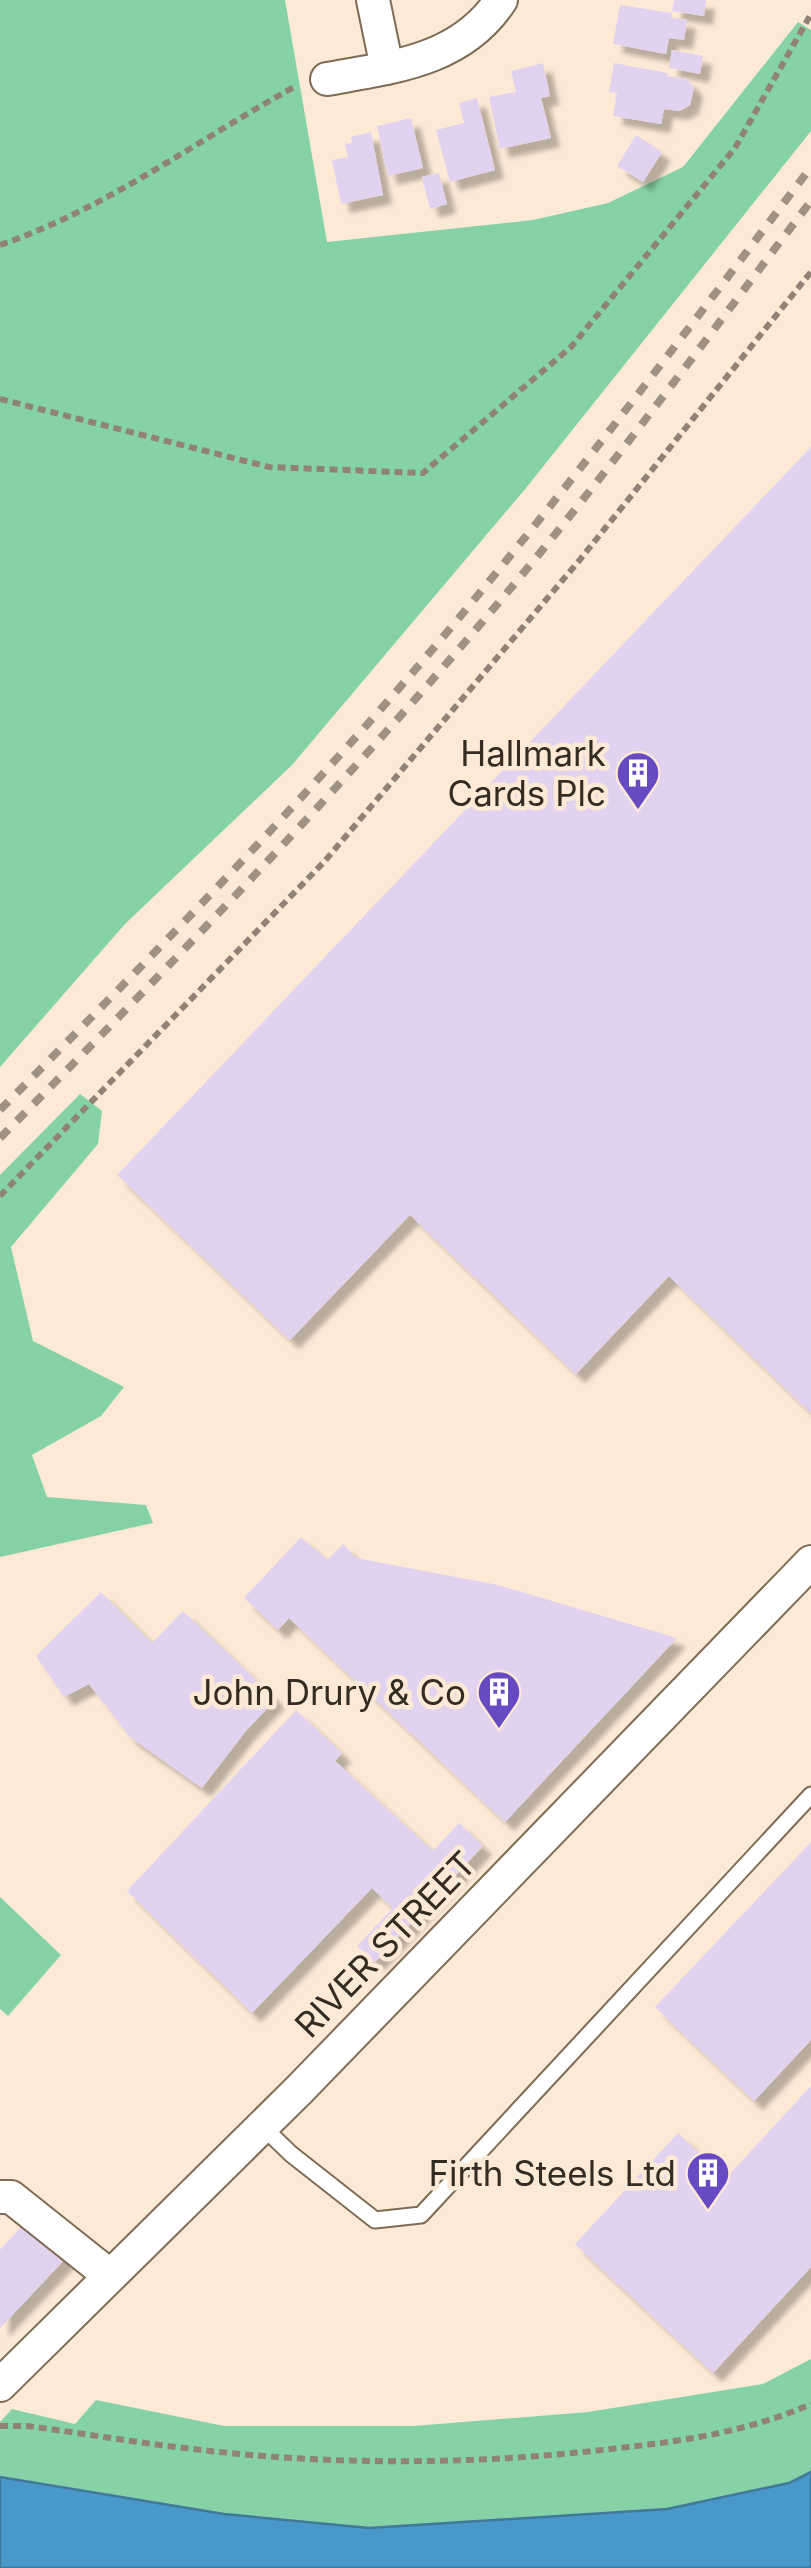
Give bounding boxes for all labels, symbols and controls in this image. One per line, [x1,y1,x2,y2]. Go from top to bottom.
place label: Hallmark Cards Plc [448,732,606,814]
building icon: Hallmark Cards Plc [615,750,661,811]
building icon: John Drury & Co [476,1669,522,1730]
place label: John Drury & Co [193,1671,466,1713]
street label: RIVER STREET [286,1842,484,2046]
building icon: Firth Steels Ltd [685,2150,731,2211]
place label: Firth Steels Ltd [428,2152,676,2194]

